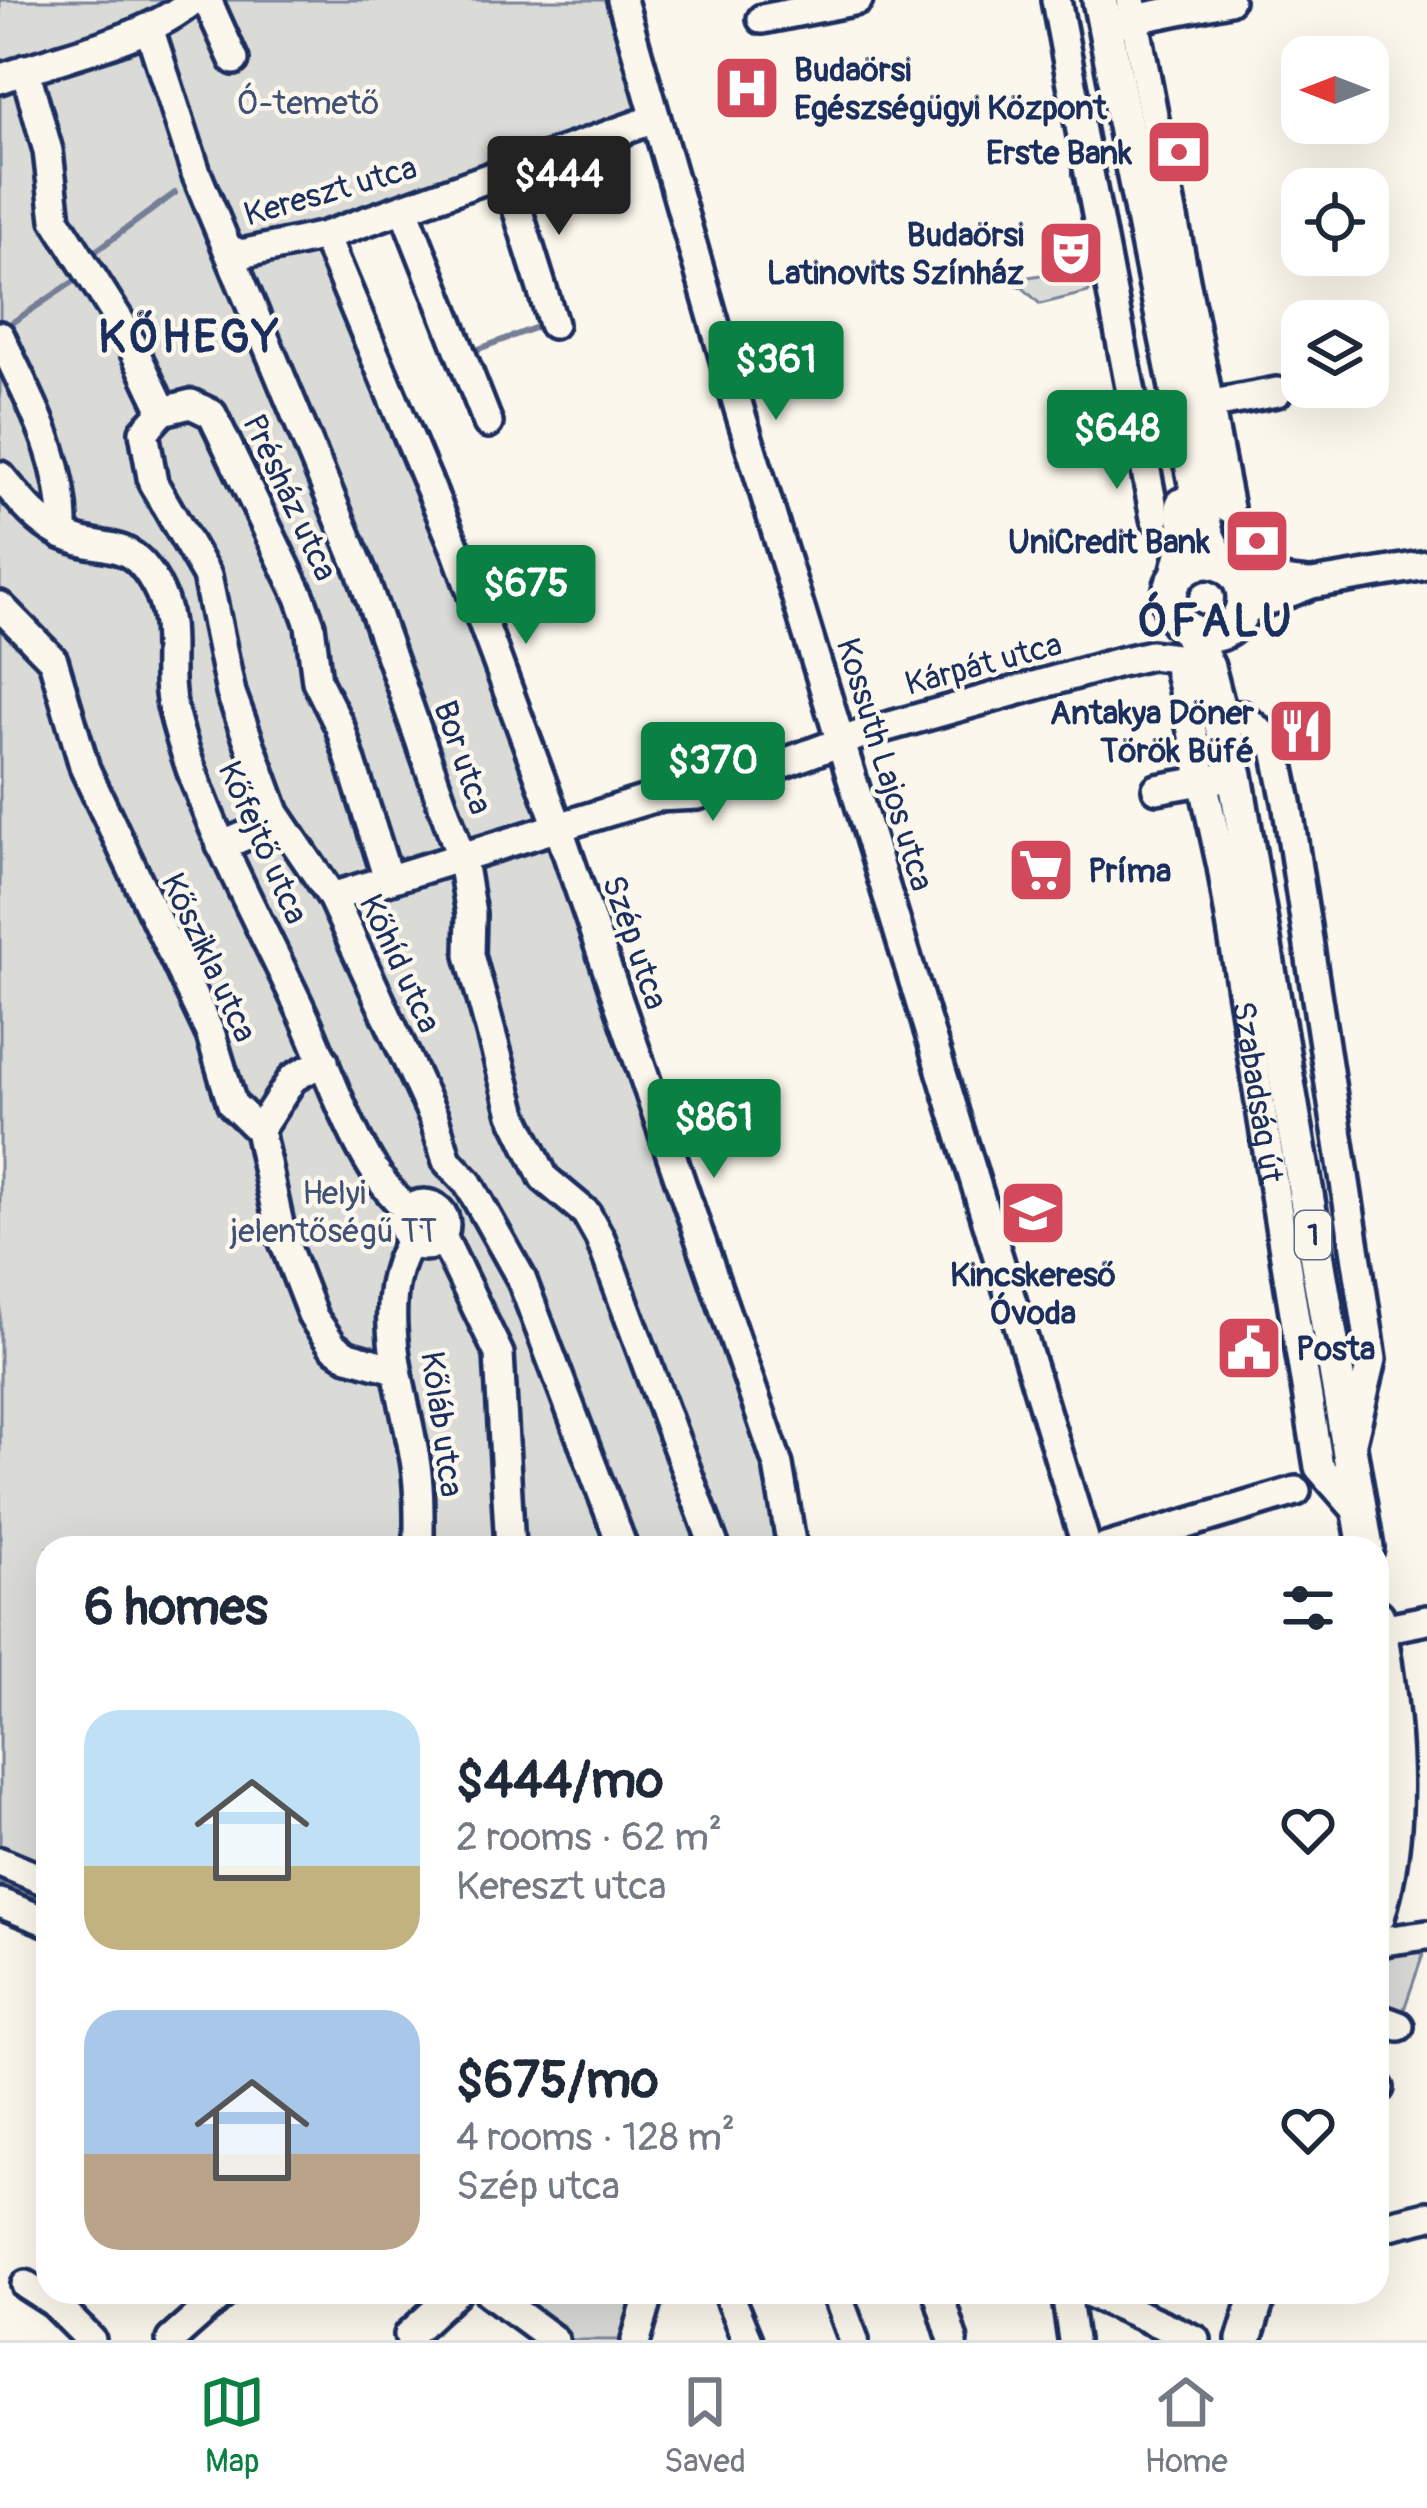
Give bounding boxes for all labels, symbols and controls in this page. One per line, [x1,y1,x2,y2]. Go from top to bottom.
north arrow [1281,36,1389,144]
map controls [1281,36,1389,408]
place label: Budaörsi Egészségügyi Központ [794,50,1107,129]
hospital icon: Budaörsi Egészségügyi Központ [712,53,782,123]
park label: Ó-temető [237,82,379,124]
bank icon: Erste Bank [1144,117,1214,187]
place label: Erste Bank [986,133,1132,174]
pin: $444 [488,136,630,238]
street label: Kereszt utca [239,147,422,236]
text: $444 [515,150,604,199]
button: locate [1281,168,1389,276]
place label: Budaörsi Latinovits Színház [767,215,1024,294]
theatre icon: Budaörsi Latinovits Színház [1036,218,1106,288]
button: layers [1281,300,1389,408]
district label: KŐHEGY [98,309,282,366]
pin: $361 [705,321,847,423]
text: $361 [736,335,816,384]
pin: $648 [1046,390,1188,492]
text: $648 [1074,404,1160,453]
street label: Présház utca [233,408,346,587]
bank icon: UniCredit Bank [1222,506,1292,576]
place label: UniCredit Bank [1008,522,1210,563]
pin: $675 [455,545,597,647]
text: $675 [483,559,569,608]
district label: ÓFALU [1138,591,1294,650]
street label: Kárpát utca [901,624,1066,705]
street label: Kossuth Lajos utca [827,633,942,896]
place label: Antakya Döner Török Büfé [1050,693,1254,772]
street label: Bor utca [424,695,501,820]
restaurant icon: Antakya Döner Török Büfé [1266,696,1336,766]
pin: $370 [642,722,784,824]
text: $370 [668,736,758,785]
street label: Kőfejtő utca [209,755,317,930]
supermarket icon: Príma [1006,835,1076,905]
place label: Príma [1088,851,1171,892]
street label: Kőszikla utca [152,867,266,1049]
street label: Szép utca [593,870,677,1015]
street label: Kőhíd utca [350,888,449,1039]
street label: Szabadság út [1222,998,1292,1187]
pin: $861 [643,1079,785,1181]
text: $861 [675,1093,753,1142]
park label: Helyi jelentőségű TT [230,1173,437,1252]
school or university icon: Kincskereső Óvoda [998,1178,1068,1248]
road number: 1 [1295,1211,1331,1259]
place label: Kincskereső Óvoda [950,1255,1116,1334]
public building icon: Posta [1214,1313,1284,1383]
place label: Posta [1296,1329,1375,1370]
street label: Kőláb utca [411,1349,472,1500]
icon: filters [1275,1575,1341,1641]
text: 6 homes [84,1576,268,1640]
text: $444/mo [456,1749,663,1813]
icon: home [180,1758,324,1902]
icon: heart [1275,1797,1341,1863]
text: 2 rooms · 62 m² [456,1813,722,1862]
text: Kereszt utca [456,1862,666,1911]
text: $675/mo [456,2049,658,2113]
icon: home [180,2058,324,2202]
icon: heart [1275,2097,1341,2163]
text: 4 rooms · 128 m² [456,2113,735,2162]
text: Szép utca [456,2162,620,2211]
tab: Map [199,2369,265,2482]
tab: Saved [664,2369,746,2482]
tab: Home [1144,2369,1228,2482]

